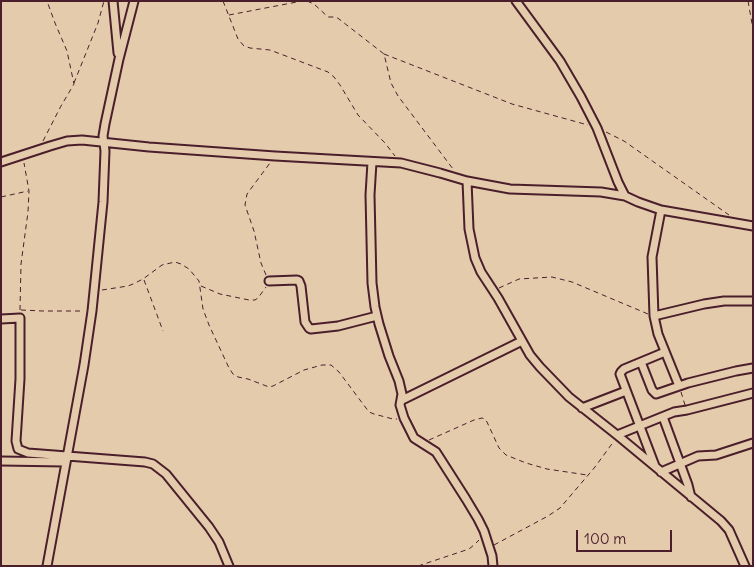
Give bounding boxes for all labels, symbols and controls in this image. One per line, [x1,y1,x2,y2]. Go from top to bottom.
scale bar [579,520,675,552]
text: 100 m [584,529,626,548]

